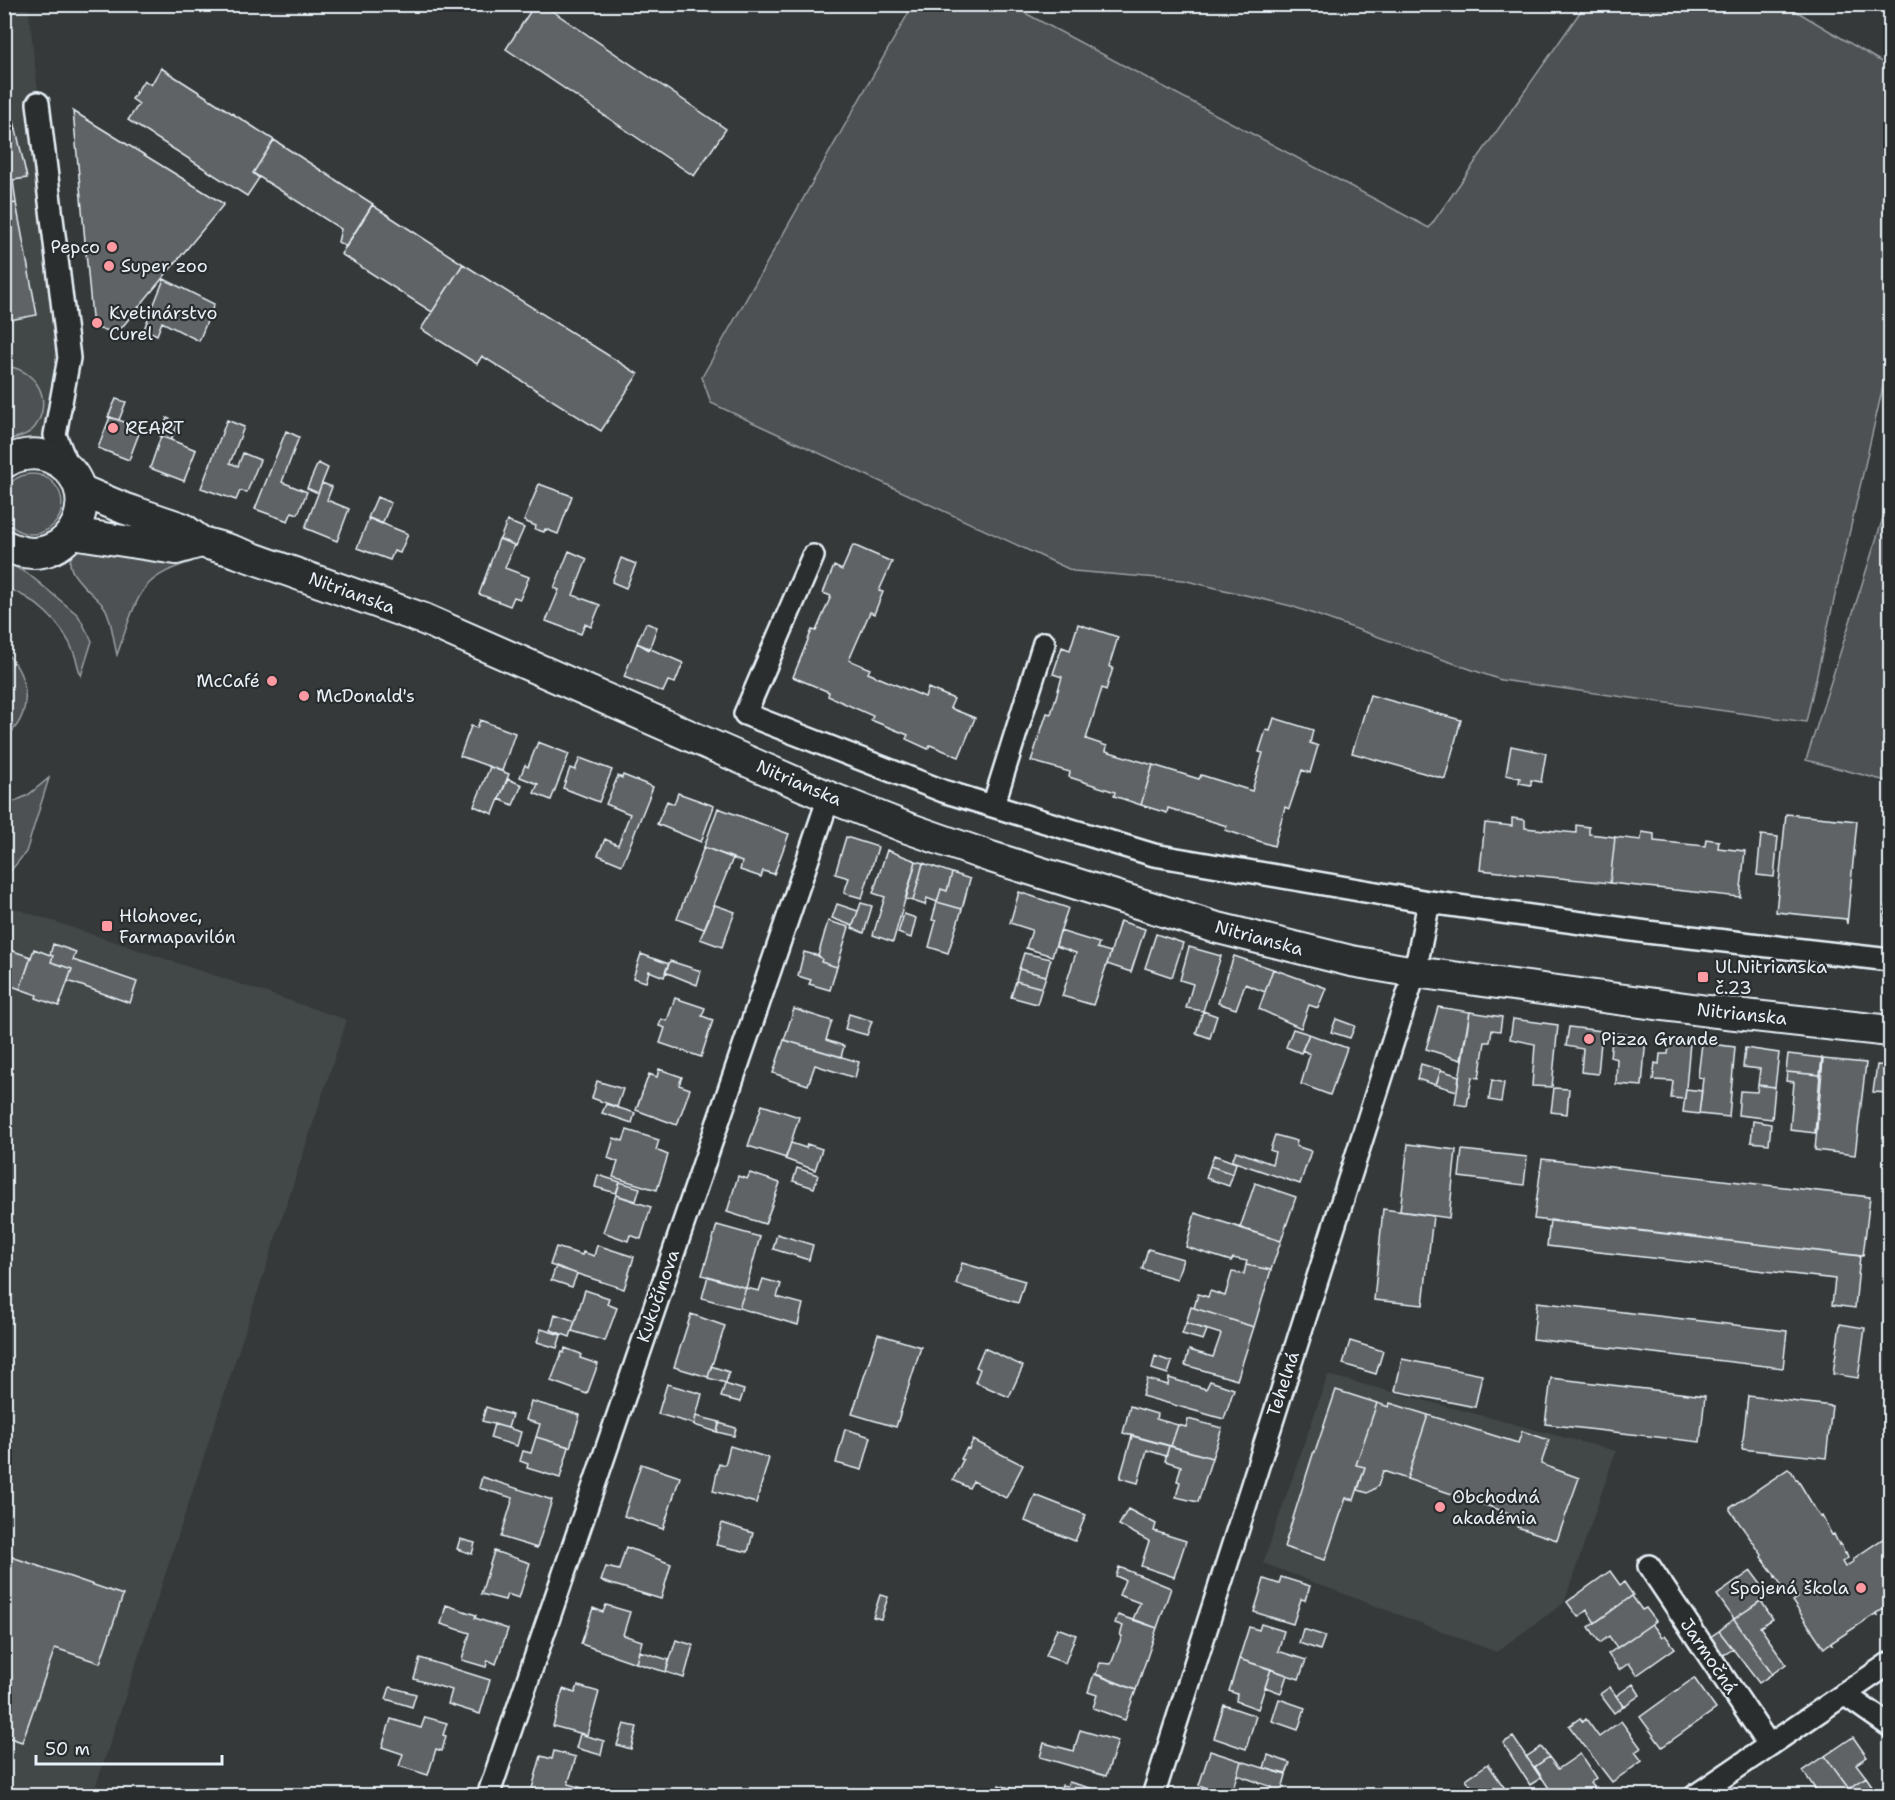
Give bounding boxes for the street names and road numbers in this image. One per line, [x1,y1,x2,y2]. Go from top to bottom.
street label: Nitrianska [305,566,399,620]
street label: Nitrianska [753,754,845,812]
street label: Nitrianska [1212,915,1306,961]
street label: Nitrianska [1696,997,1788,1031]
street label: Kukučínova [631,1246,685,1346]
street label: Tehelná [1261,1348,1305,1420]
street label: Jarmočná [1675,1613,1743,1699]

